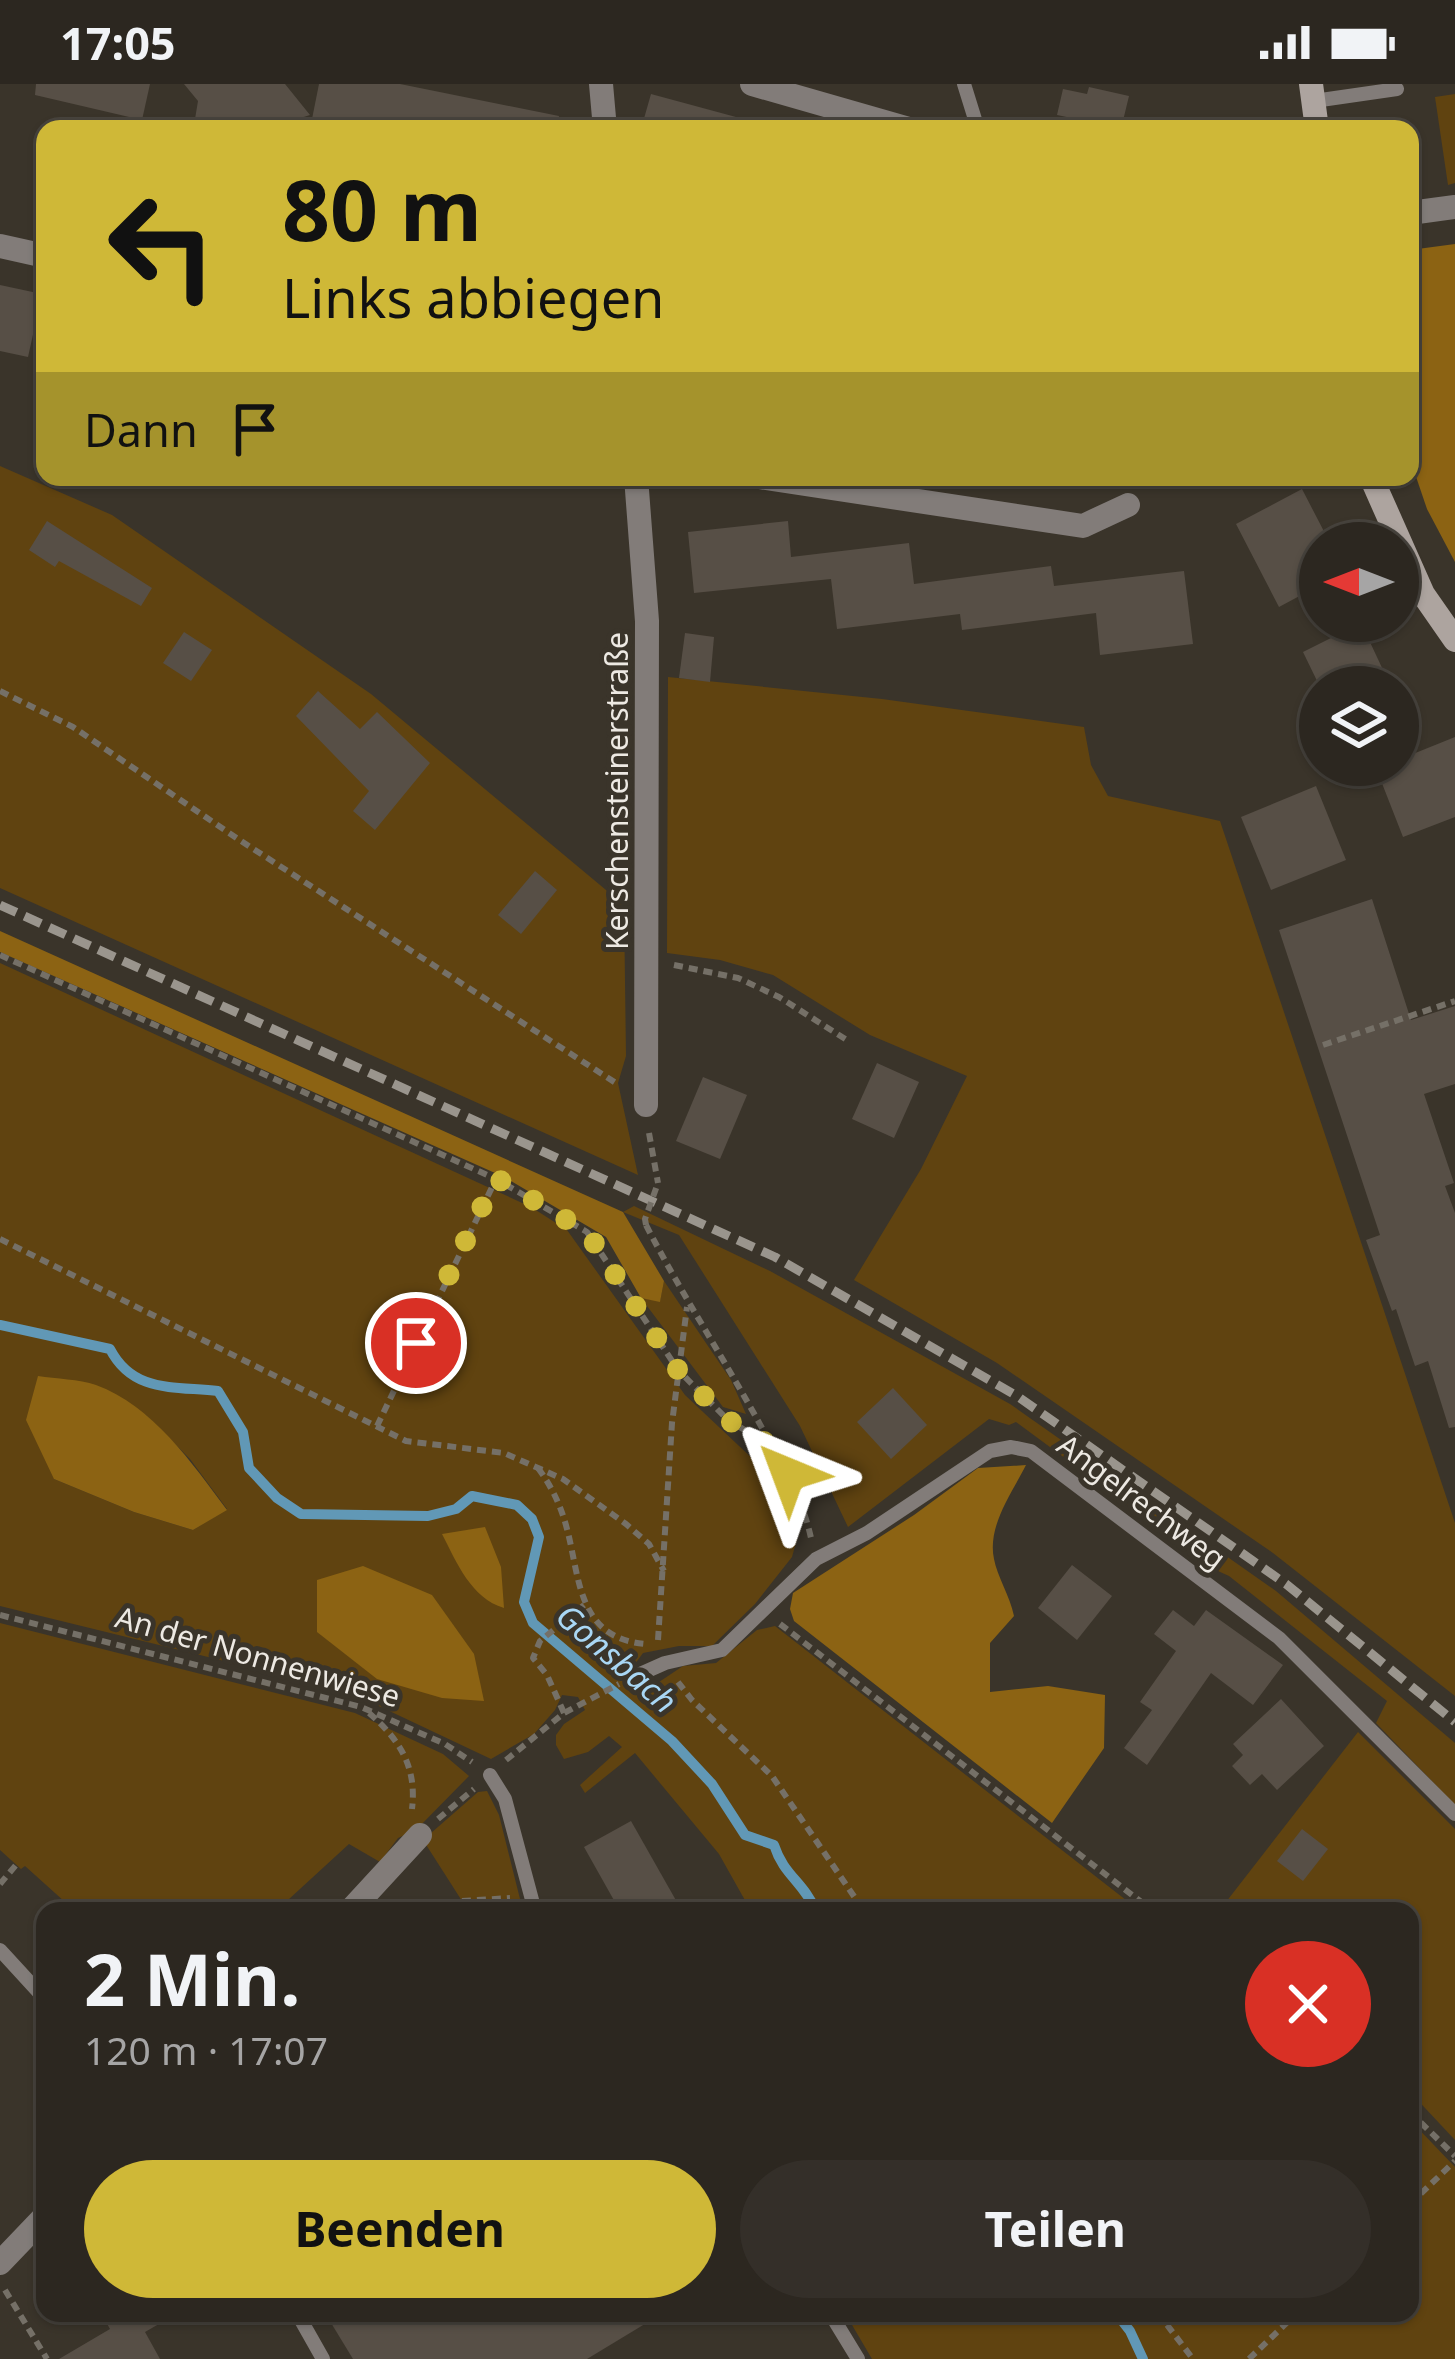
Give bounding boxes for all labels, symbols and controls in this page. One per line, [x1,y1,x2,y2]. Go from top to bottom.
text: 17:05 [60,12,176,73]
text: 80 m [282,151,482,266]
icon: left [84,168,240,324]
text: Links abbiegen [282,260,664,334]
icon: arrive [222,396,288,462]
text: Dann [84,399,198,460]
north arrow [1299,522,1419,642]
map controls [1299,522,1419,786]
street label: Kerschensteinerstraße [596,632,637,950]
button: layers [1299,666,1419,786]
pin [365,1292,467,1394]
icon: arrive [383,1310,449,1376]
position arrow [725,1411,851,1537]
street label: Angelrechweg [1049,1424,1235,1578]
water label: Gonsbach [547,1593,687,1723]
street label: An der Nonnenwiese [111,1596,405,1716]
text: 2 Min. [84,1929,300,2027]
button: close [1245,1941,1371,2067]
text: 120 m · 17:07 [84,2023,328,2076]
button: Beenden [84,2160,716,2298]
button: Teilen [740,2160,1371,2298]

